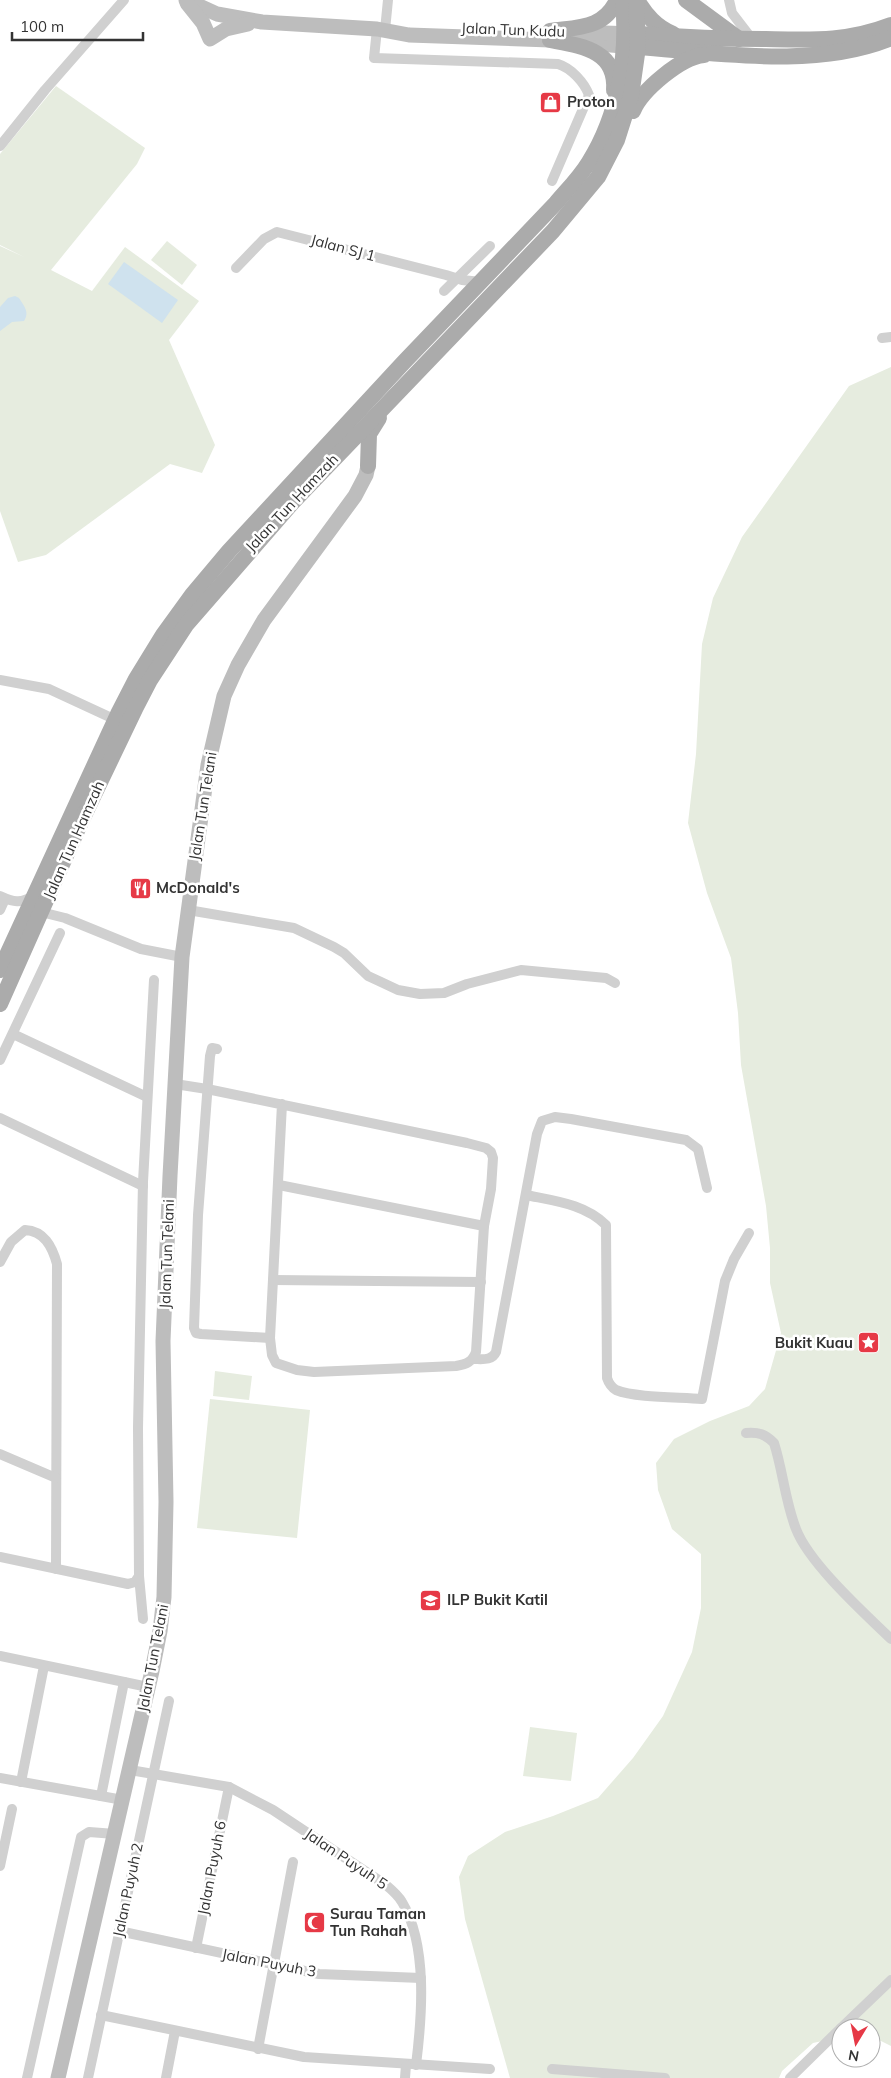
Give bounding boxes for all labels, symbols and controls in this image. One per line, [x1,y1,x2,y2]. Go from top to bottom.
scale bar [12,10,144,42]
text: 100 m [20,17,64,36]
street label: Jalan Tun Kudu [461,18,565,41]
shop icon: Proton [539,90,563,114]
place label: Proton [567,92,615,111]
street label: Jalan SJ 1 [309,230,378,265]
street label: Jalan Tun Hamzah [241,449,342,556]
street label: Jalan Tun Telani [185,750,220,862]
street label: Jalan Tun Hamzah [39,778,108,902]
restaurant icon: McDonald's [128,876,152,900]
place label: McDonald's [156,878,240,897]
street label: Jalan Tun Telani [155,1199,178,1309]
place icon: Bukit Kuau [857,1331,881,1355]
place label: Bukit Kuau [775,1333,853,1352]
school or university icon: ILP Bukit Katil [419,1588,443,1612]
place label: ILP Bukit Katil [447,1590,548,1609]
street label: Jalan Tun Telani [133,1602,172,1713]
street label: Jalan Puyuh 6 [193,1819,230,1917]
street label: Jalan Puyuh 5 [301,1824,391,1893]
street label: Jalan Puyuh 2 [108,1841,147,1939]
place label: Surau Taman Tun Rahah [330,1904,426,1940]
mosque icon: Surau Taman Tun Rahah [302,1911,326,1935]
street label: Jalan Puyuh 3 [220,1944,318,1981]
north arrow [831,2018,881,2068]
text: N [847,2046,861,2066]

